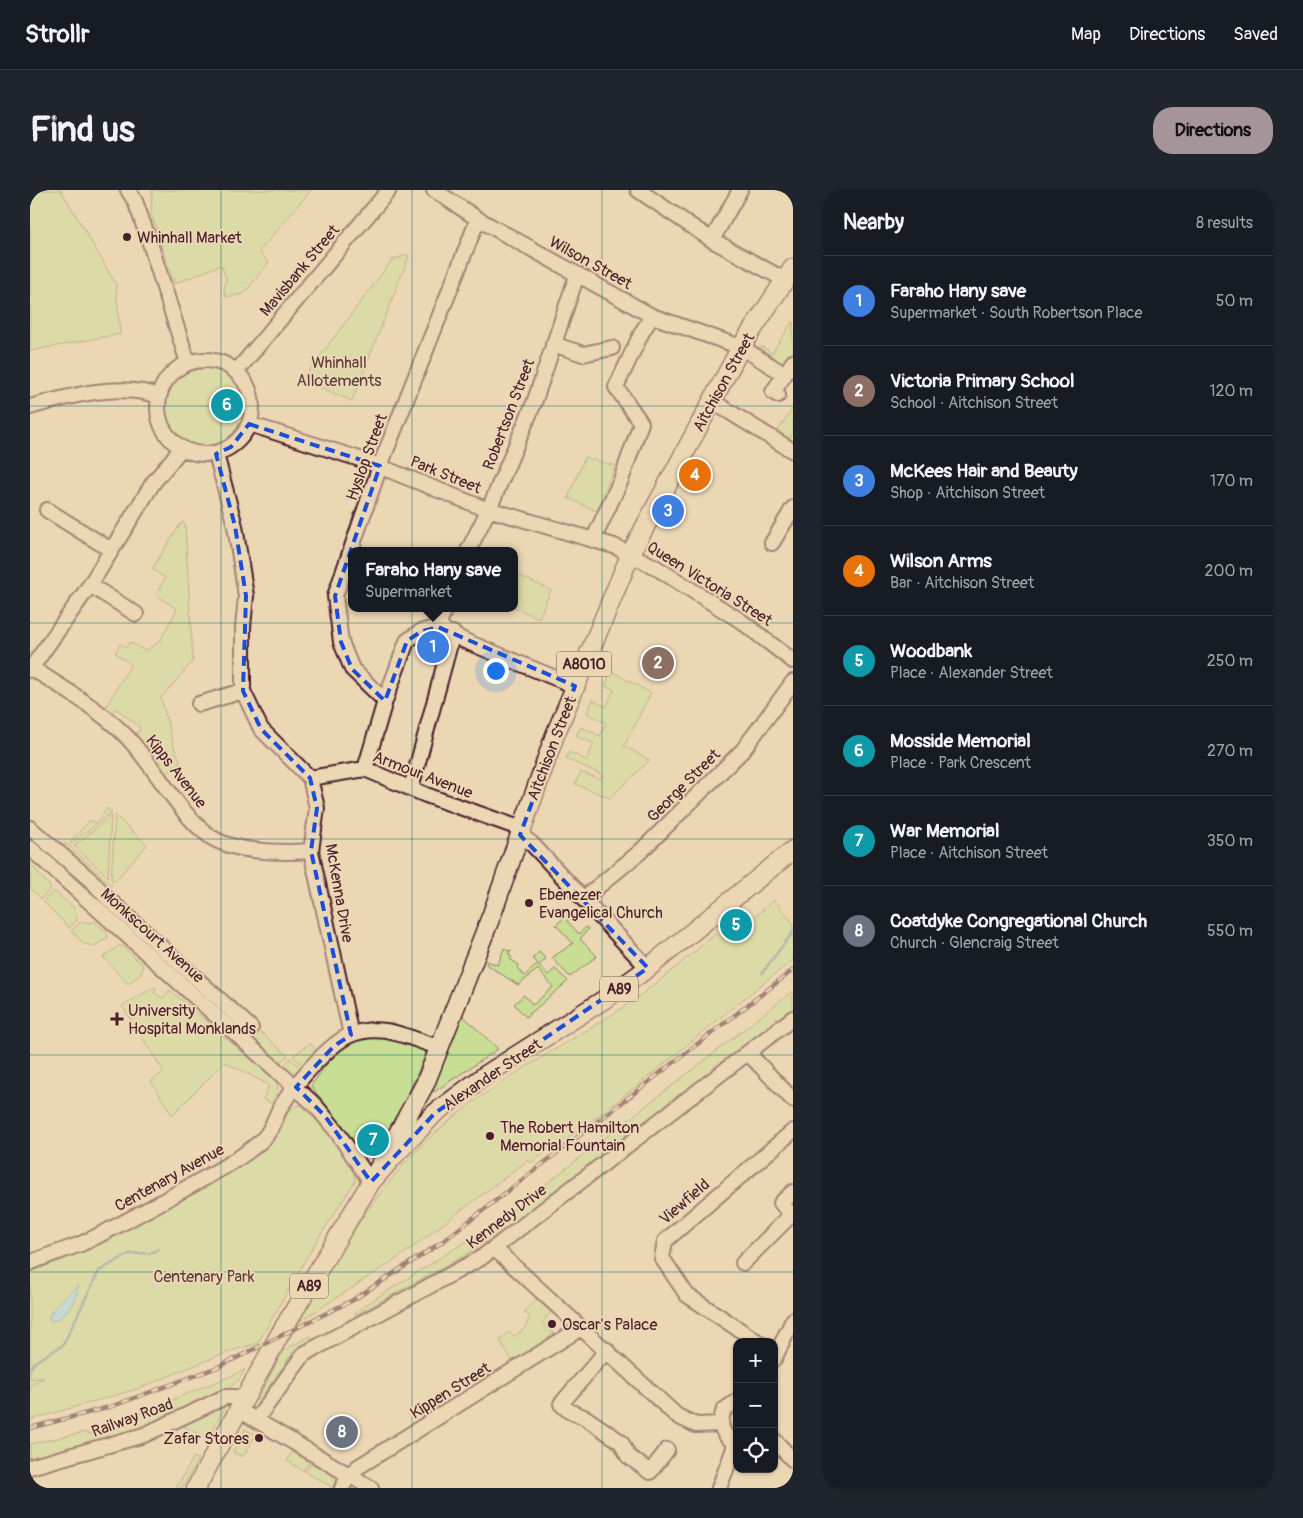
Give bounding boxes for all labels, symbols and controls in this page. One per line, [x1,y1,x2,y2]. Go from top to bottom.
text: Strollr [25,20,90,49]
text: Map [1071,23,1101,46]
text: Directions [1129,23,1205,46]
text: Saved [1233,23,1278,46]
button: Directions [1153,107,1273,154]
text: Find us [30,108,135,152]
text: Nearby [843,209,904,236]
text: 8 results [1196,213,1253,233]
street label: Mavisbank Street [256,220,344,321]
place label: Whinhall Market [137,228,242,248]
marker: Whinhall Market [121,231,133,243]
street label: Wilson Street [546,232,636,294]
text: Faraho Hany save [890,279,1026,303]
text: 1 [856,291,862,311]
text: 50 m [1216,291,1253,311]
text: Supermarket · South Robertson Place [890,303,1142,323]
street label: Aitchison Street [689,329,760,435]
park label: Whinhall Allotements [296,353,382,391]
street label: Robertson Street [479,356,539,473]
text: Victoria Primary School [890,369,1075,393]
text: 2 [855,381,863,401]
text: 120 m [1209,381,1253,401]
pin: 6 [211,386,243,424]
text: School · Aitchison Street [890,393,1058,413]
street label: Hyslop Street [342,411,392,504]
street label: Park Street [407,452,485,498]
pin: 4 [679,456,711,494]
text: McKees Hair and Beauty [890,459,1078,483]
text: 3 [855,471,863,491]
text: 170 m [1210,471,1253,491]
text: Shop · Aitchison Street [890,483,1045,503]
pin: 3 [652,492,684,530]
street label: Queen Victoria Street [643,537,776,631]
popup [348,547,518,612]
text: Wilson Arms [890,549,992,573]
text: Faraho Hany save [365,558,501,582]
text: 4 [854,561,864,581]
text: 200 m [1205,561,1253,581]
text: Bar · Aitchison Street [890,573,1034,593]
text: Supermarket [365,582,452,602]
pin: 1 [417,628,449,666]
text: Woodbank [890,639,972,663]
pin: 2 [642,644,674,682]
text: 5 [855,651,863,671]
text: 250 m [1207,651,1253,671]
road number: A8010 [556,652,612,676]
your location [483,658,509,684]
text: Place · Alexander Street [890,663,1053,683]
street label: Aitchison Street [523,693,581,803]
text: Mosside Memorial [890,729,1031,753]
street label: Kipps Avenue [141,731,211,812]
text: 6 [854,741,864,761]
text: 270 m [1207,741,1253,761]
street label: George Street [643,744,725,827]
street label: Armour Avenue [370,747,475,803]
text: Place · Park Crescent [890,753,1031,773]
text: War Memorial [890,819,999,843]
text: 7 [855,831,863,851]
text: 350 m [1207,831,1253,851]
street label: McKenna Drive [320,842,358,944]
text: Place · Aitchison Street [890,843,1048,863]
street label: Monkscourt Avenue [96,884,208,988]
place label: Ebenezer Evangelical Church [539,885,663,923]
marker: Ebenezer Evangelical Church [523,897,535,909]
pin: 5 [720,906,752,944]
text: Coatdyke Congregational Church [890,909,1147,933]
text: 8 [855,921,863,941]
text: 550 m [1207,921,1253,941]
text: Church · Glencraig Street [890,933,1059,953]
road number: A89 [600,976,638,1002]
place label: University Hospital Monklands [128,1001,256,1039]
marker: University Hospital Monklands [110,1012,124,1026]
street label: Alexander Street [439,1034,546,1115]
place label: The Robert Hamilton Memorial Fountain [500,1118,639,1156]
pin: 7 [357,1121,389,1159]
marker: The Robert Hamilton Memorial Fountain [484,1130,496,1142]
street label: Centenary Avenue [111,1139,228,1216]
street label: Viewfield [655,1175,714,1229]
street label: Kennedy Drive [462,1180,551,1254]
park label: Centenary Park [154,1267,255,1287]
road number: A89 [290,1274,328,1298]
place label: Oscar's Palace [562,1315,657,1335]
marker: Oscar's Palace [546,1318,558,1330]
map controls [733,1338,778,1473]
button: + [733,1338,778,1383]
street label: Kippen Street [407,1358,495,1423]
button: − [733,1383,778,1428]
street label: Railway Road [89,1394,176,1442]
pin: 8 [326,1413,358,1451]
button: locate [733,1428,778,1473]
place label: Zafar Stores [163,1429,249,1449]
marker: Zafar Stores [253,1432,265,1444]

